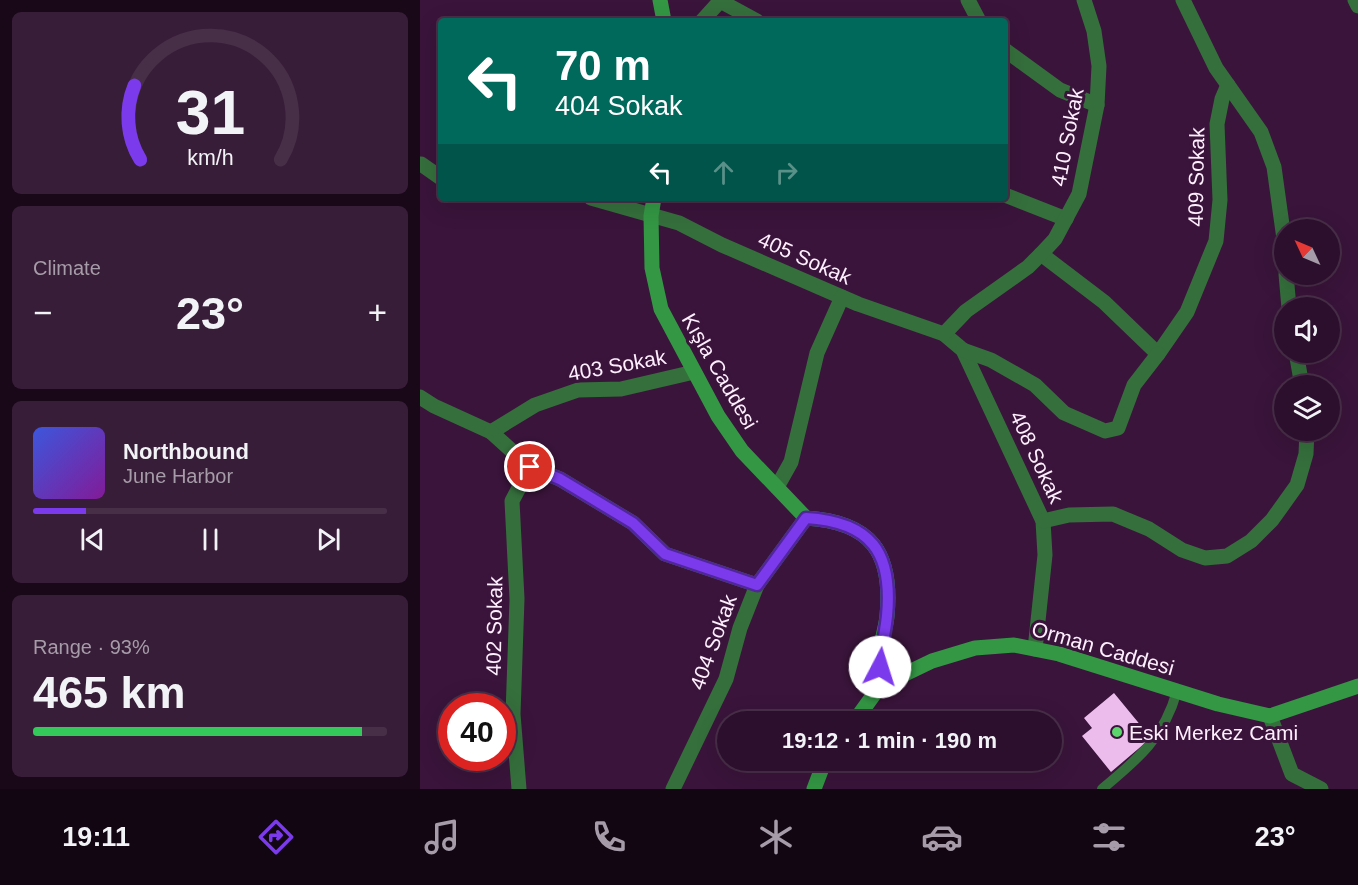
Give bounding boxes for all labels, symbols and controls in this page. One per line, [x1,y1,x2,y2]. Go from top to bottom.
icon: left [456,42,534,120]
text: 70 m [555,42,651,89]
text: 31 [175,78,245,147]
street label: 410 Sokak [1046,86,1088,188]
text: 404 Sokak [555,91,683,121]
street label: 409 Sokak [1184,127,1208,227]
text: km/h [187,147,233,171]
icon: left [644,156,677,189]
icon: ahead [707,156,740,189]
icon: right [770,156,803,189]
north arrow [1274,219,1340,285]
map controls [1274,219,1340,441]
street label: 405 Sokak [755,227,855,289]
text: Climate [33,257,101,279]
text: 23° [176,288,244,339]
text: − [33,294,52,331]
text: + [368,294,387,331]
button: sound [1274,297,1340,363]
street label: Kışla Caddesi [678,309,762,433]
street label: 403 Sokak [566,345,668,385]
button: layers [1274,375,1340,441]
street label: 408 Sokak [1006,407,1069,507]
text: Northbound [123,439,249,464]
pin [504,441,555,492]
icon: arrive [513,450,546,483]
text: June Harbor [123,465,233,487]
icon: previous [76,523,109,556]
icon: pause [194,523,227,556]
icon: next [312,523,345,556]
street label: 402 Sokak [482,576,506,676]
street label: 404 Sokak [685,591,741,693]
street label: Orman Caddesi [1029,617,1177,679]
position arrow [848,635,912,699]
text: Range · 93% [33,636,150,658]
text: 465 km [33,667,186,718]
speed limit sign: 40 [438,693,516,771]
place label: Eski Merkez Cami [1129,721,1298,744]
marker: Eski Merkez Cami [1110,725,1124,739]
text: 19:12 · 1 min · 190 m [782,728,997,753]
icon: directions [255,816,297,858]
icon: music [421,816,463,858]
icon: phone [588,816,630,858]
icon: climate [755,816,797,858]
icon: car [921,816,963,858]
icon: filters [1088,816,1130,858]
text: 19:11 [62,822,130,852]
text: 23° [1255,822,1296,852]

